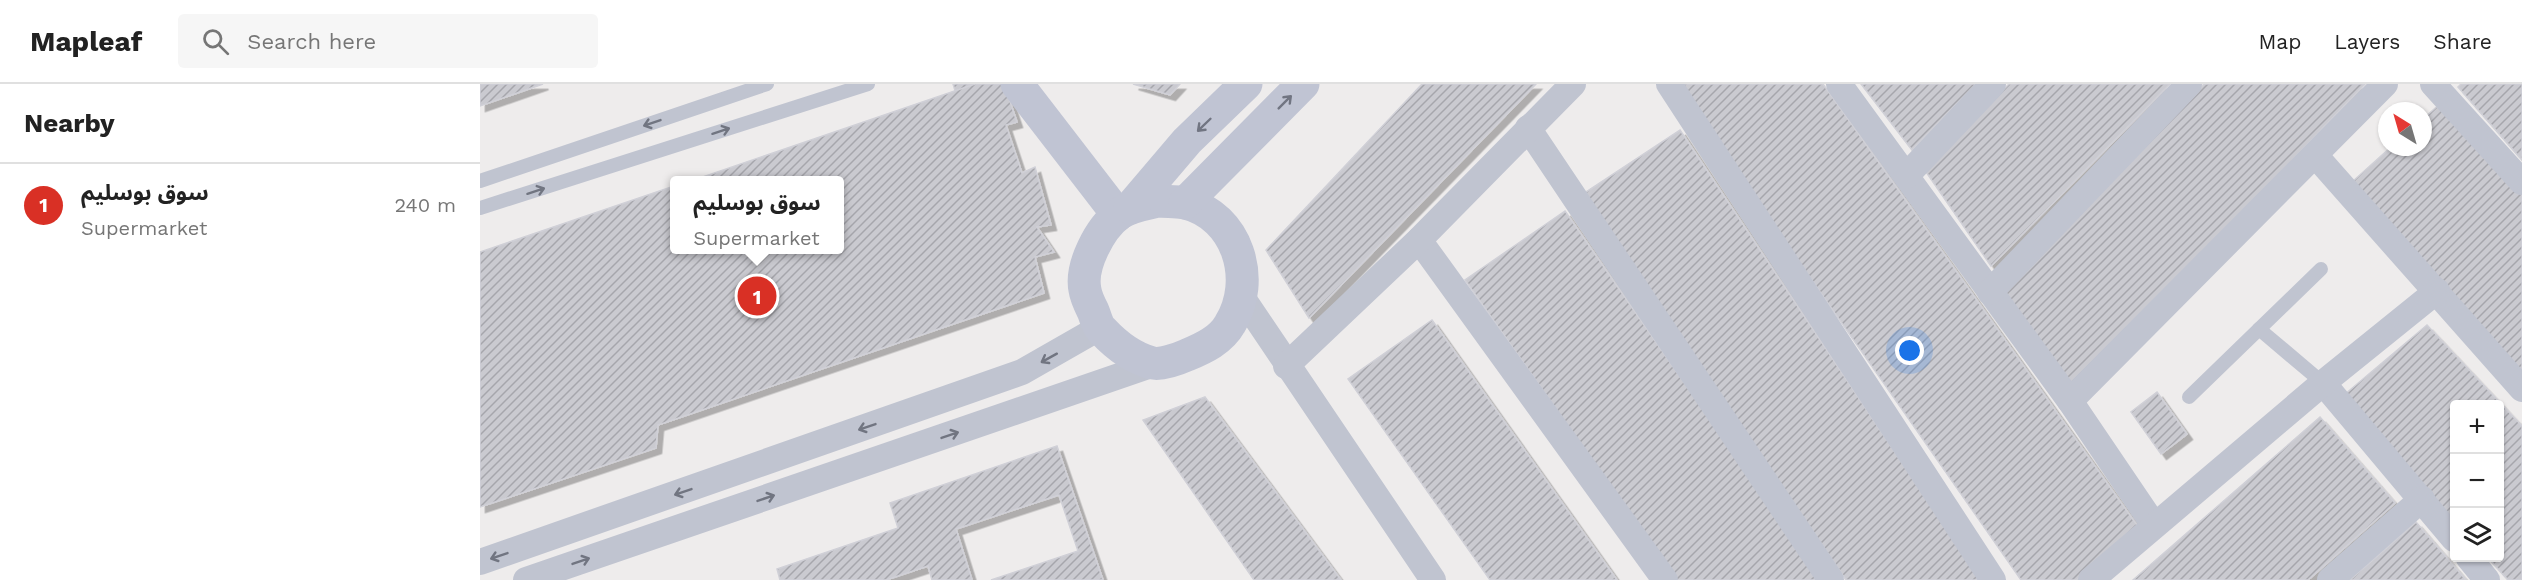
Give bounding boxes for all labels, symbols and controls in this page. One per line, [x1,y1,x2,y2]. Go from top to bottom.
search box [178,14,598,68]
text: Mapleaf [30,25,142,58]
icon: search [199,25,232,58]
text: Search here [247,29,376,54]
text: Map [2258,29,2301,54]
text: Layers [2334,29,2400,54]
text: Share [2433,29,2492,54]
one-way arrow [1278,95,1293,109]
north arrow [2378,102,2432,156]
text: Nearby [24,108,115,138]
one-way arrow [1196,117,1211,132]
one-way arrow [643,118,662,129]
one-way arrow [711,125,730,136]
popup [670,176,844,254]
text: سوق بوسليم [81,180,209,205]
one-way arrow [526,184,545,195]
text: سوق بوسليم [693,190,821,215]
text: 1 [39,193,48,217]
text: 240 m [394,193,456,217]
text: Supermarket [81,216,207,240]
text: Supermarket [693,226,820,250]
pin: 1 [738,274,776,318]
your location [1895,336,1924,365]
one-way arrow [1041,352,1058,364]
map controls [2450,400,2504,562]
button: + [2450,400,2504,454]
one-way arrow [858,422,877,433]
one-way arrow [940,429,959,440]
button: − [2450,454,2504,508]
one-way arrow [674,487,693,498]
one-way arrow [756,492,775,503]
button: layers [2450,508,2504,562]
one-way arrow [490,551,509,562]
one-way arrow [571,555,590,566]

